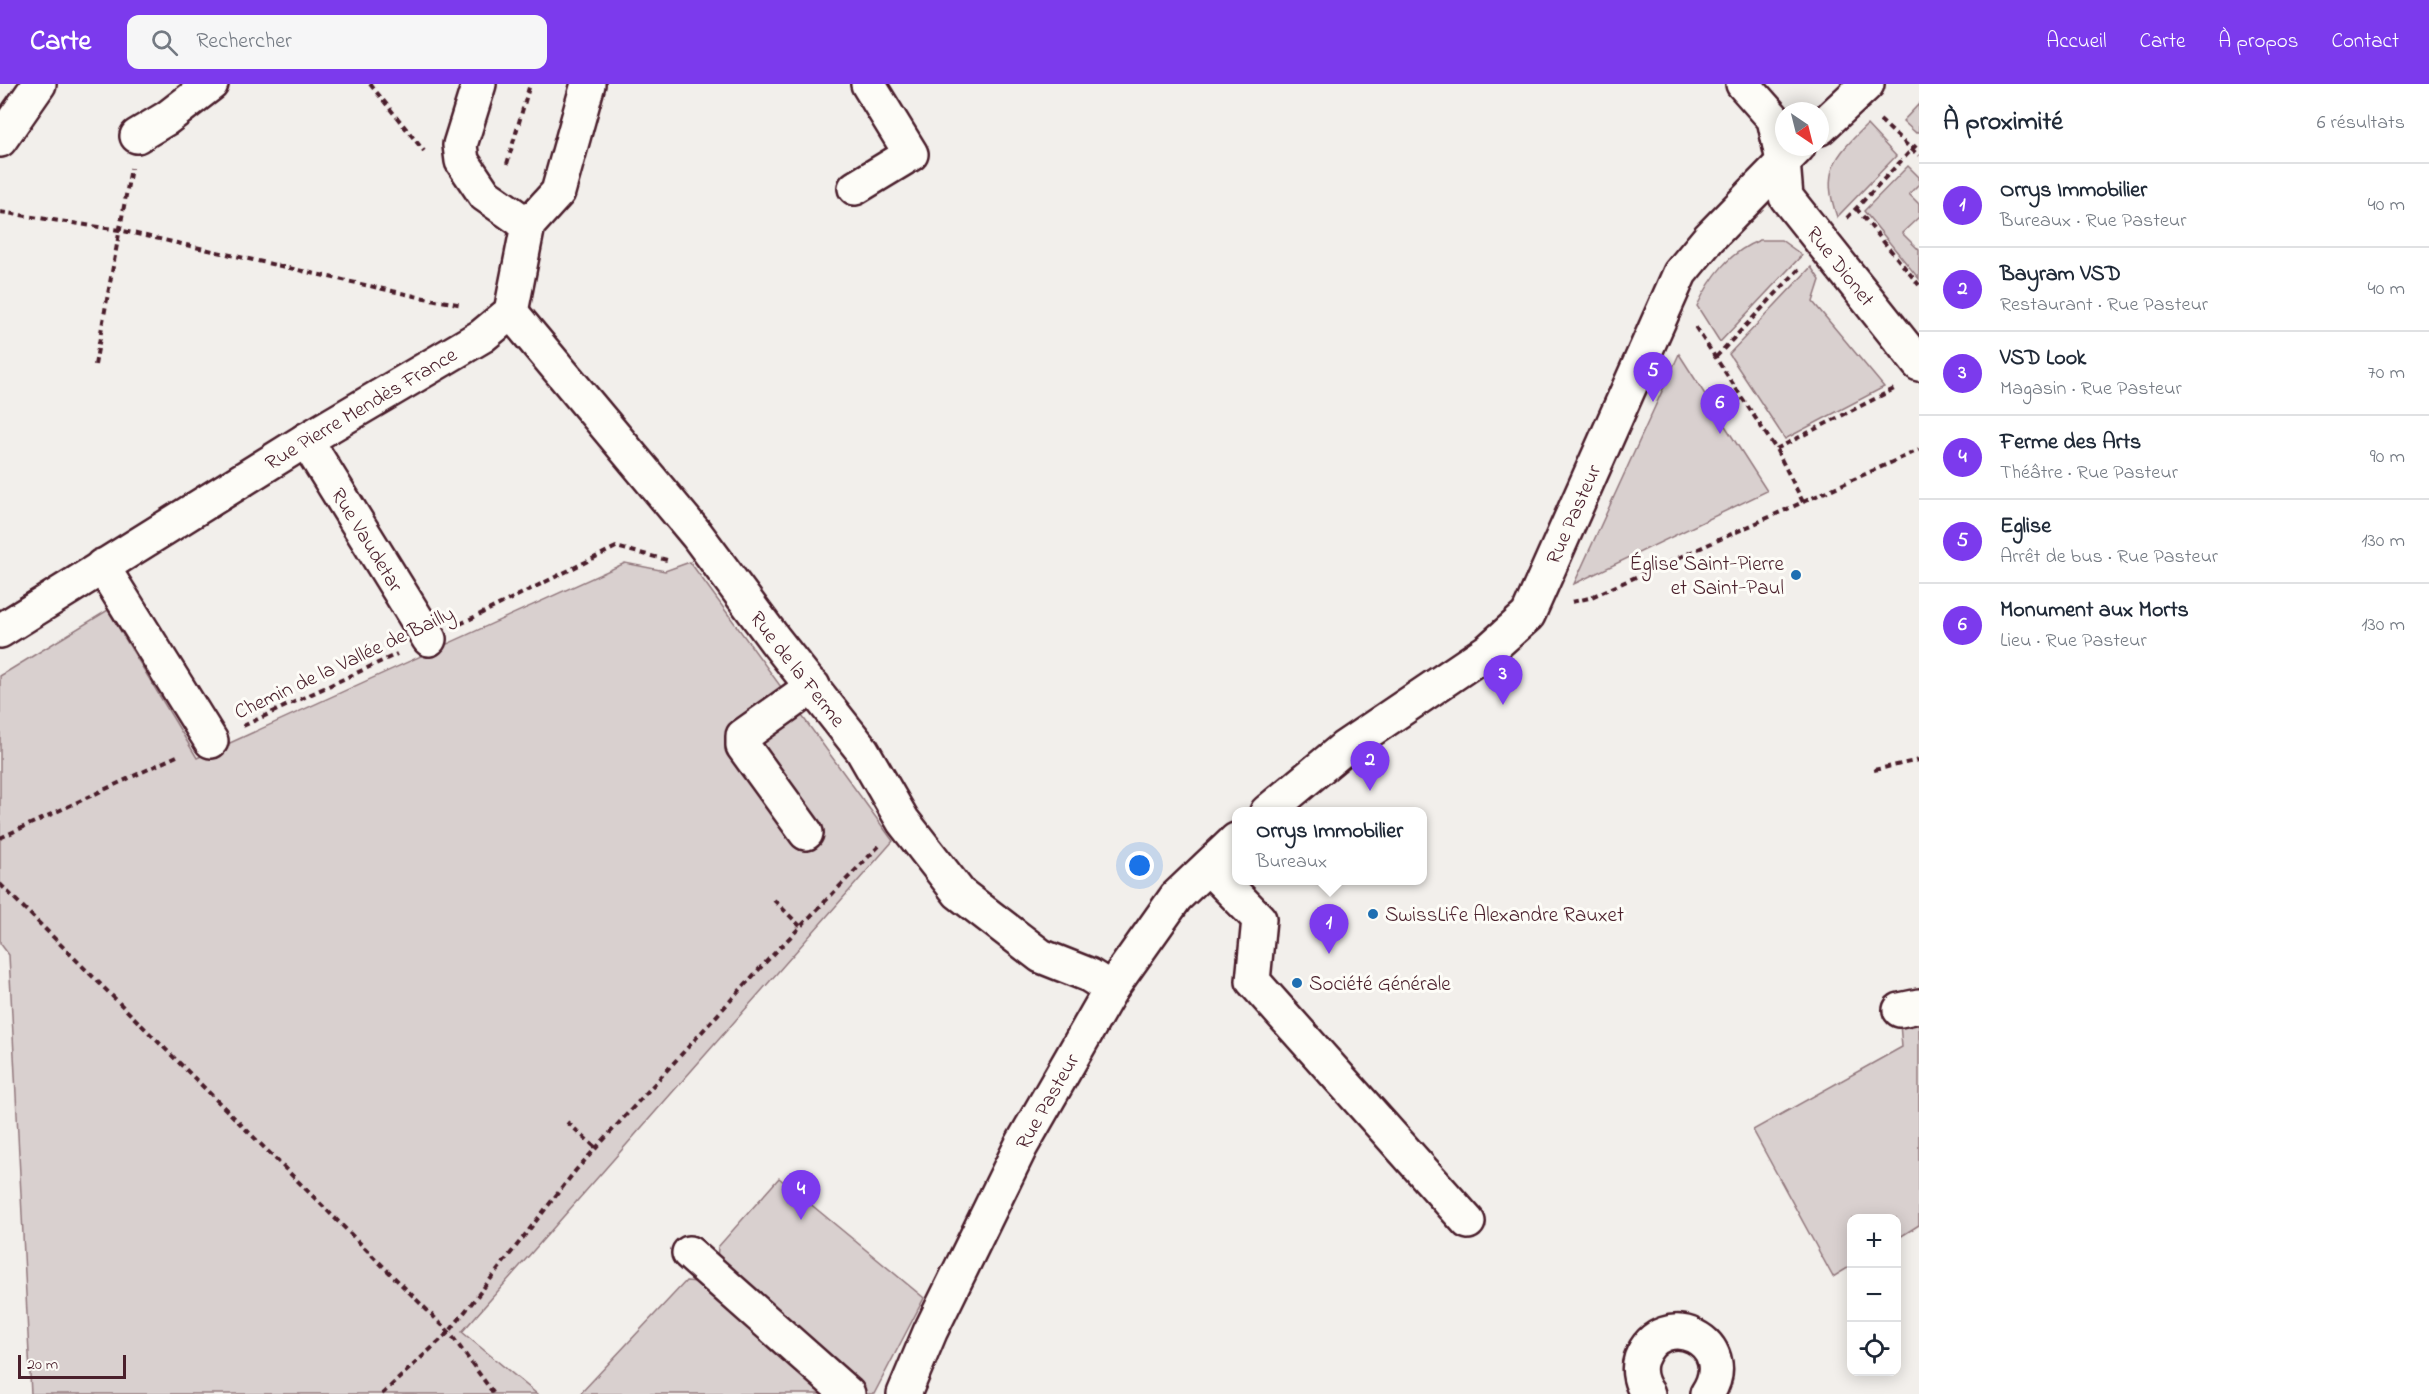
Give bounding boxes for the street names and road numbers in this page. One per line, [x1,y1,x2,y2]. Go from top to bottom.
street label: Rue Dionet [1798,221,1881,314]
street label: Rue Pierre Mendès France [260,341,464,479]
street label: Rue Pasteur [1539,460,1610,569]
street label: Rue Vaudetar [322,483,410,599]
street label: Chemin de la Vallée de Bailly [230,600,461,730]
street label: Rue de la Ferme [742,606,852,735]
street label: Rue Pasteur [1009,1048,1088,1156]

